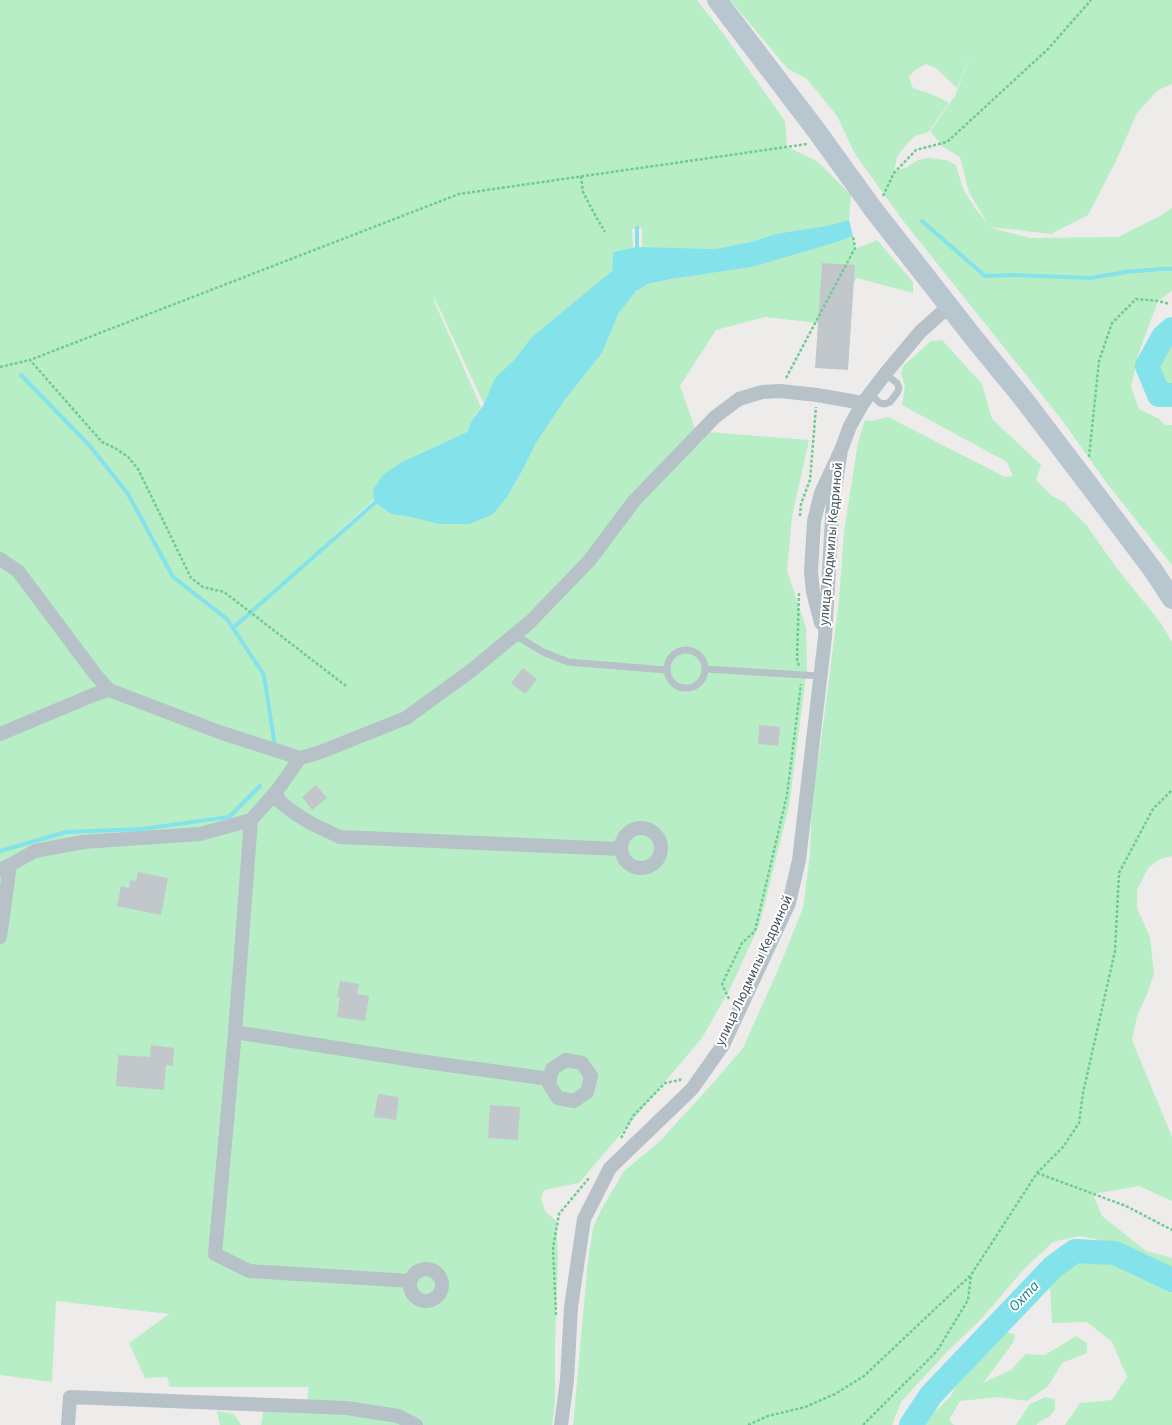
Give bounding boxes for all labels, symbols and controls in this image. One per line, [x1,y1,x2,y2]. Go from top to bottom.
street label: улица Людмилы Кедриной [816,462,848,626]
street label: улица Людмилы Кедриной [713,893,797,1049]
water label: Охта [1006,1278,1044,1316]

